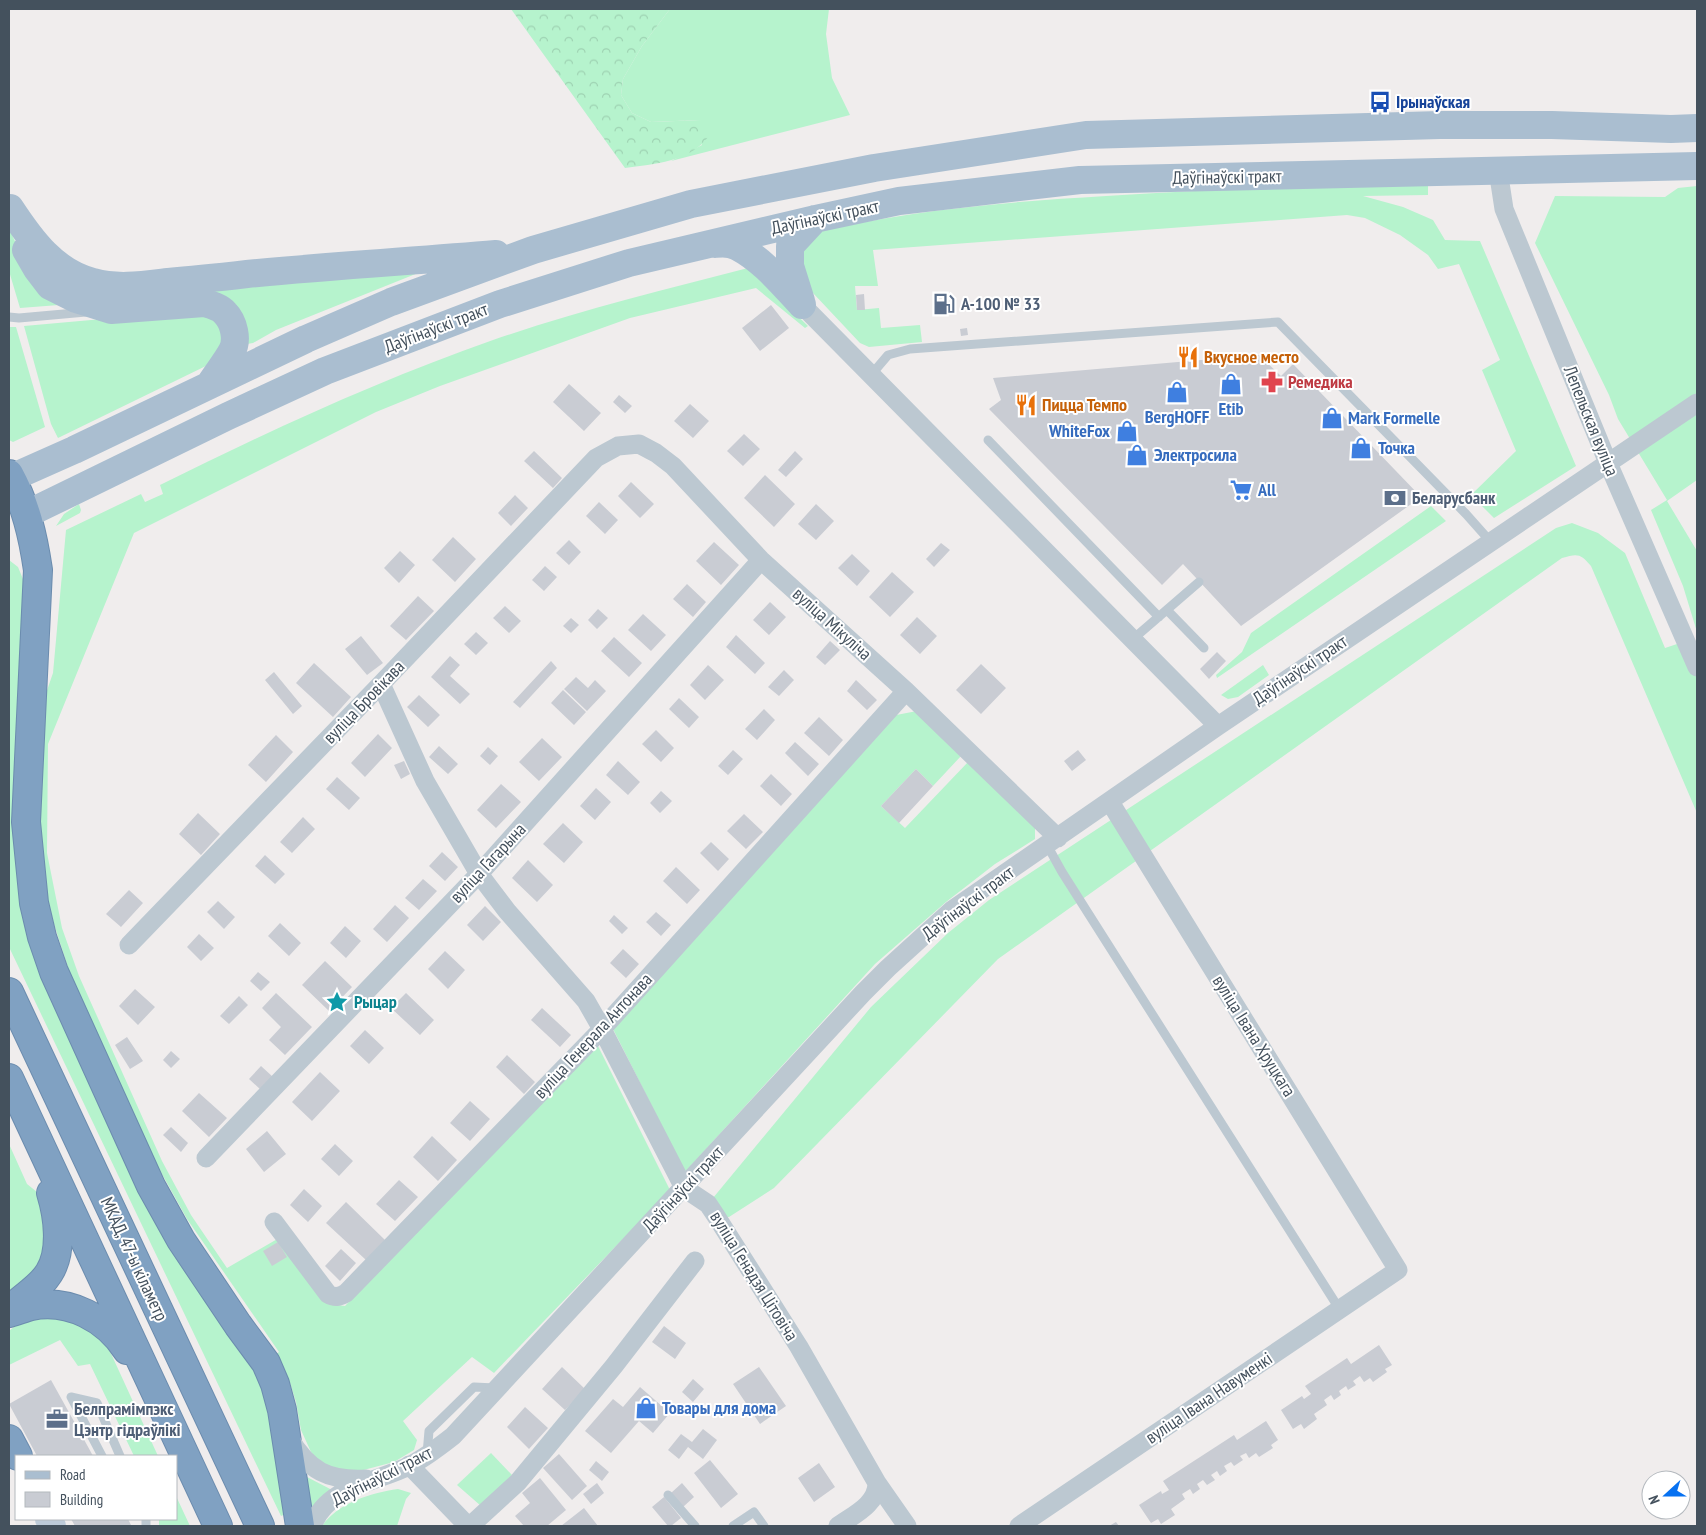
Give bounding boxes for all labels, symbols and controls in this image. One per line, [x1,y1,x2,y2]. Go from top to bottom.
bus stop icon: Ірынаўская [1367,89,1393,115]
place label: Ірынаўская [1396,90,1470,113]
street label: Даўгінаўскі тракт [1172,164,1282,189]
street label: Даўгінаўскі тракт [769,194,881,239]
fuel station icon: А-100 № 33 [931,291,957,317]
place label: А-100 № 33 [960,292,1041,315]
street label: Даўгінаўскі тракт [381,297,491,358]
restaurant icon: Вкусное место [1175,344,1201,370]
place label: Вкусное место [1204,345,1299,368]
street label: Лепельская вуліца [1559,361,1624,479]
pharmacy icon: Ремедика [1259,369,1285,395]
place label: Ремедика [1288,370,1353,393]
shop icon: Etib [1218,371,1244,397]
shop icon: BergHOFF [1164,379,1190,405]
restaurant icon: Пицца Темпо [1013,392,1039,418]
place label: Пицца Темпо [1042,393,1127,416]
place label: Etib [1218,397,1244,420]
place label: BergHOFF [1145,405,1210,428]
shop icon: Mark Formelle [1319,405,1345,431]
place label: Mark Formelle [1348,406,1441,429]
shop icon: WhiteFox [1114,418,1140,444]
place label: WhiteFox [1048,419,1110,442]
shop icon: Точка [1348,435,1374,461]
place label: Точка [1378,436,1415,459]
shop icon: Электросила [1124,442,1150,468]
place label: Электросила [1154,443,1237,466]
supermarket icon: All [1228,477,1254,503]
place label: All [1257,478,1276,501]
bank icon: Беларусбанк [1382,485,1408,511]
place label: Беларусбанк [1412,486,1496,509]
street label: вуліца Мікуліча [788,582,877,665]
street label: Даўгінаўскі тракт [1248,629,1352,710]
street label: вуліца Бровікава [318,655,409,748]
street label: вуліца Гагарына [445,818,531,907]
street label: Даўгінаўскі тракт [917,860,1018,945]
street label: вуліца Генерала Антонава [528,968,657,1103]
street label: вуліца Івана Хруцкага [1208,971,1301,1101]
place icon: Рыцар [324,989,350,1015]
place label: Рыцар [354,990,397,1013]
street label: Даўгінаўскі тракт [637,1141,728,1236]
street label: МКАД, 47-ы кіламетр [96,1193,173,1325]
street label: вуліца Генадзя Цітовіча [705,1207,804,1345]
street label: вуліца Івана Навуменкі [1141,1347,1276,1448]
shop icon: Товары для дома [633,1395,659,1421]
place label: Товары для дома [662,1396,776,1419]
place label: Белпрамімпэкс Цэнтр гідраўлікі [74,1397,181,1441]
office icon: Белпрамімпэкс Цэнтр гідраўлікі [44,1406,70,1432]
street label: Даўгінаўскі тракт [328,1440,436,1511]
legend [15,1455,178,1520]
text: Road [60,1465,86,1484]
north arrow [1641,1470,1691,1520]
text: Building [60,1490,103,1509]
text: N [1644,1493,1664,1506]

